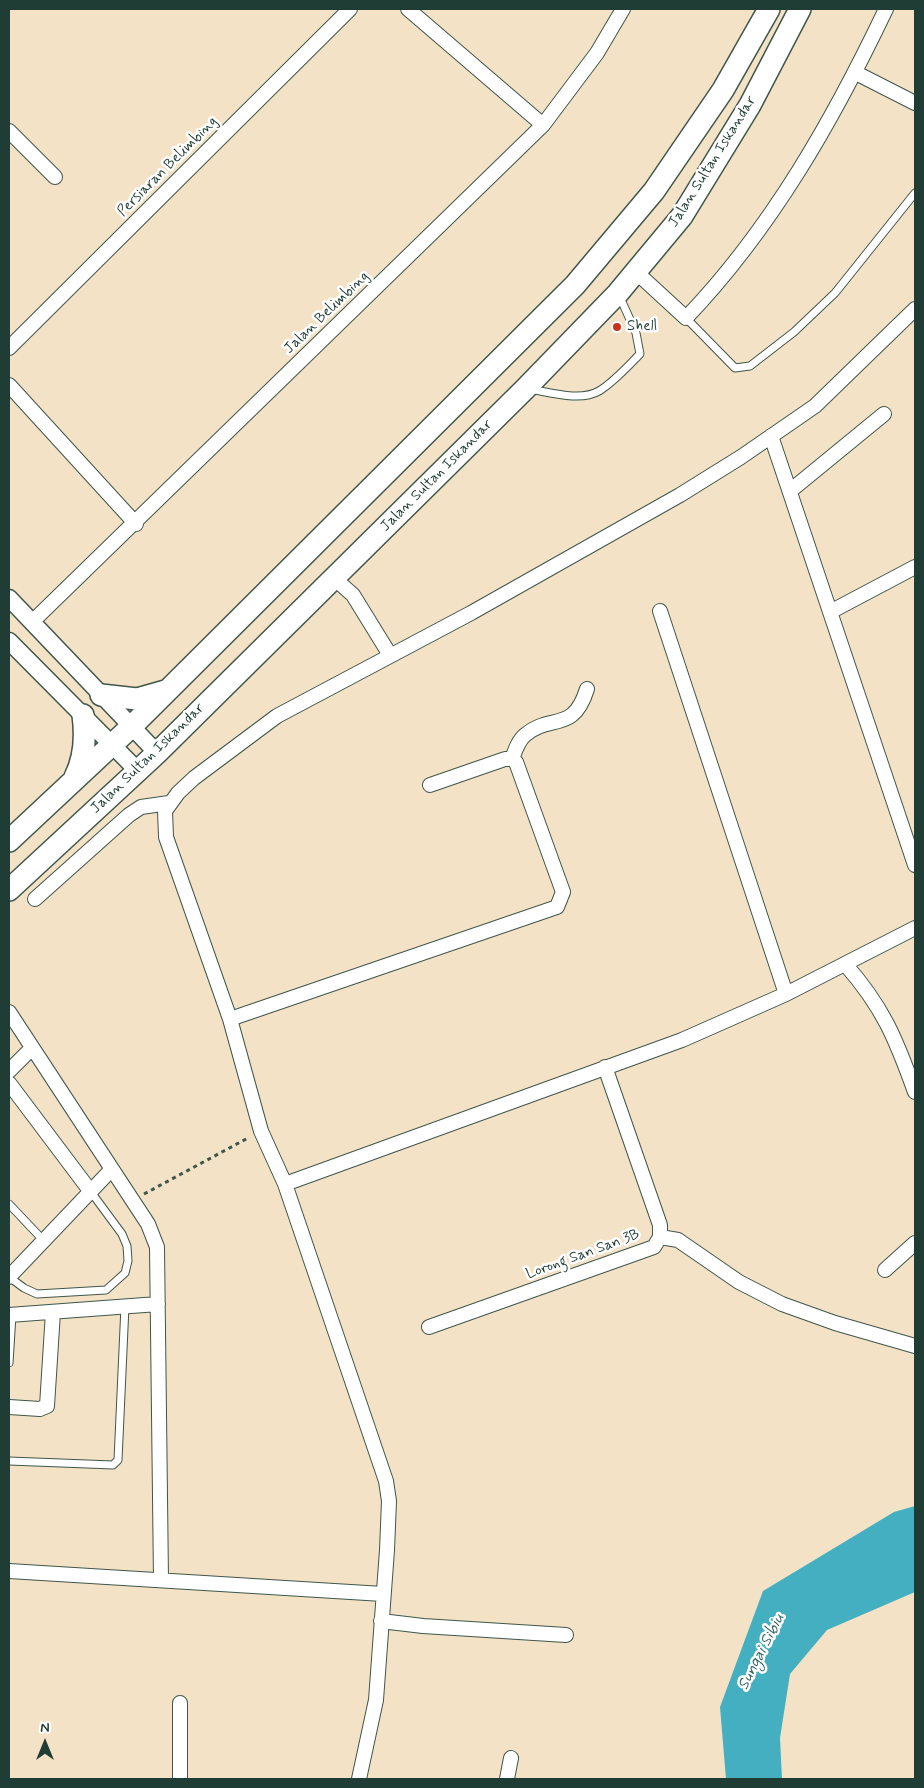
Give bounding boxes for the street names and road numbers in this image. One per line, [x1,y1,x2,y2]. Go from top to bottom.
street label: Jalan Sultan Iskandar [665,93,761,231]
street label: Persiaran Belimbing [114,113,222,221]
street label: Jalan Belimbing [281,268,373,358]
street label: Jalan Sultan Iskandar [377,416,497,536]
street label: Jalan Sultan Iskandar [87,700,209,818]
street label: Lorong San San 3B [524,1226,642,1284]

